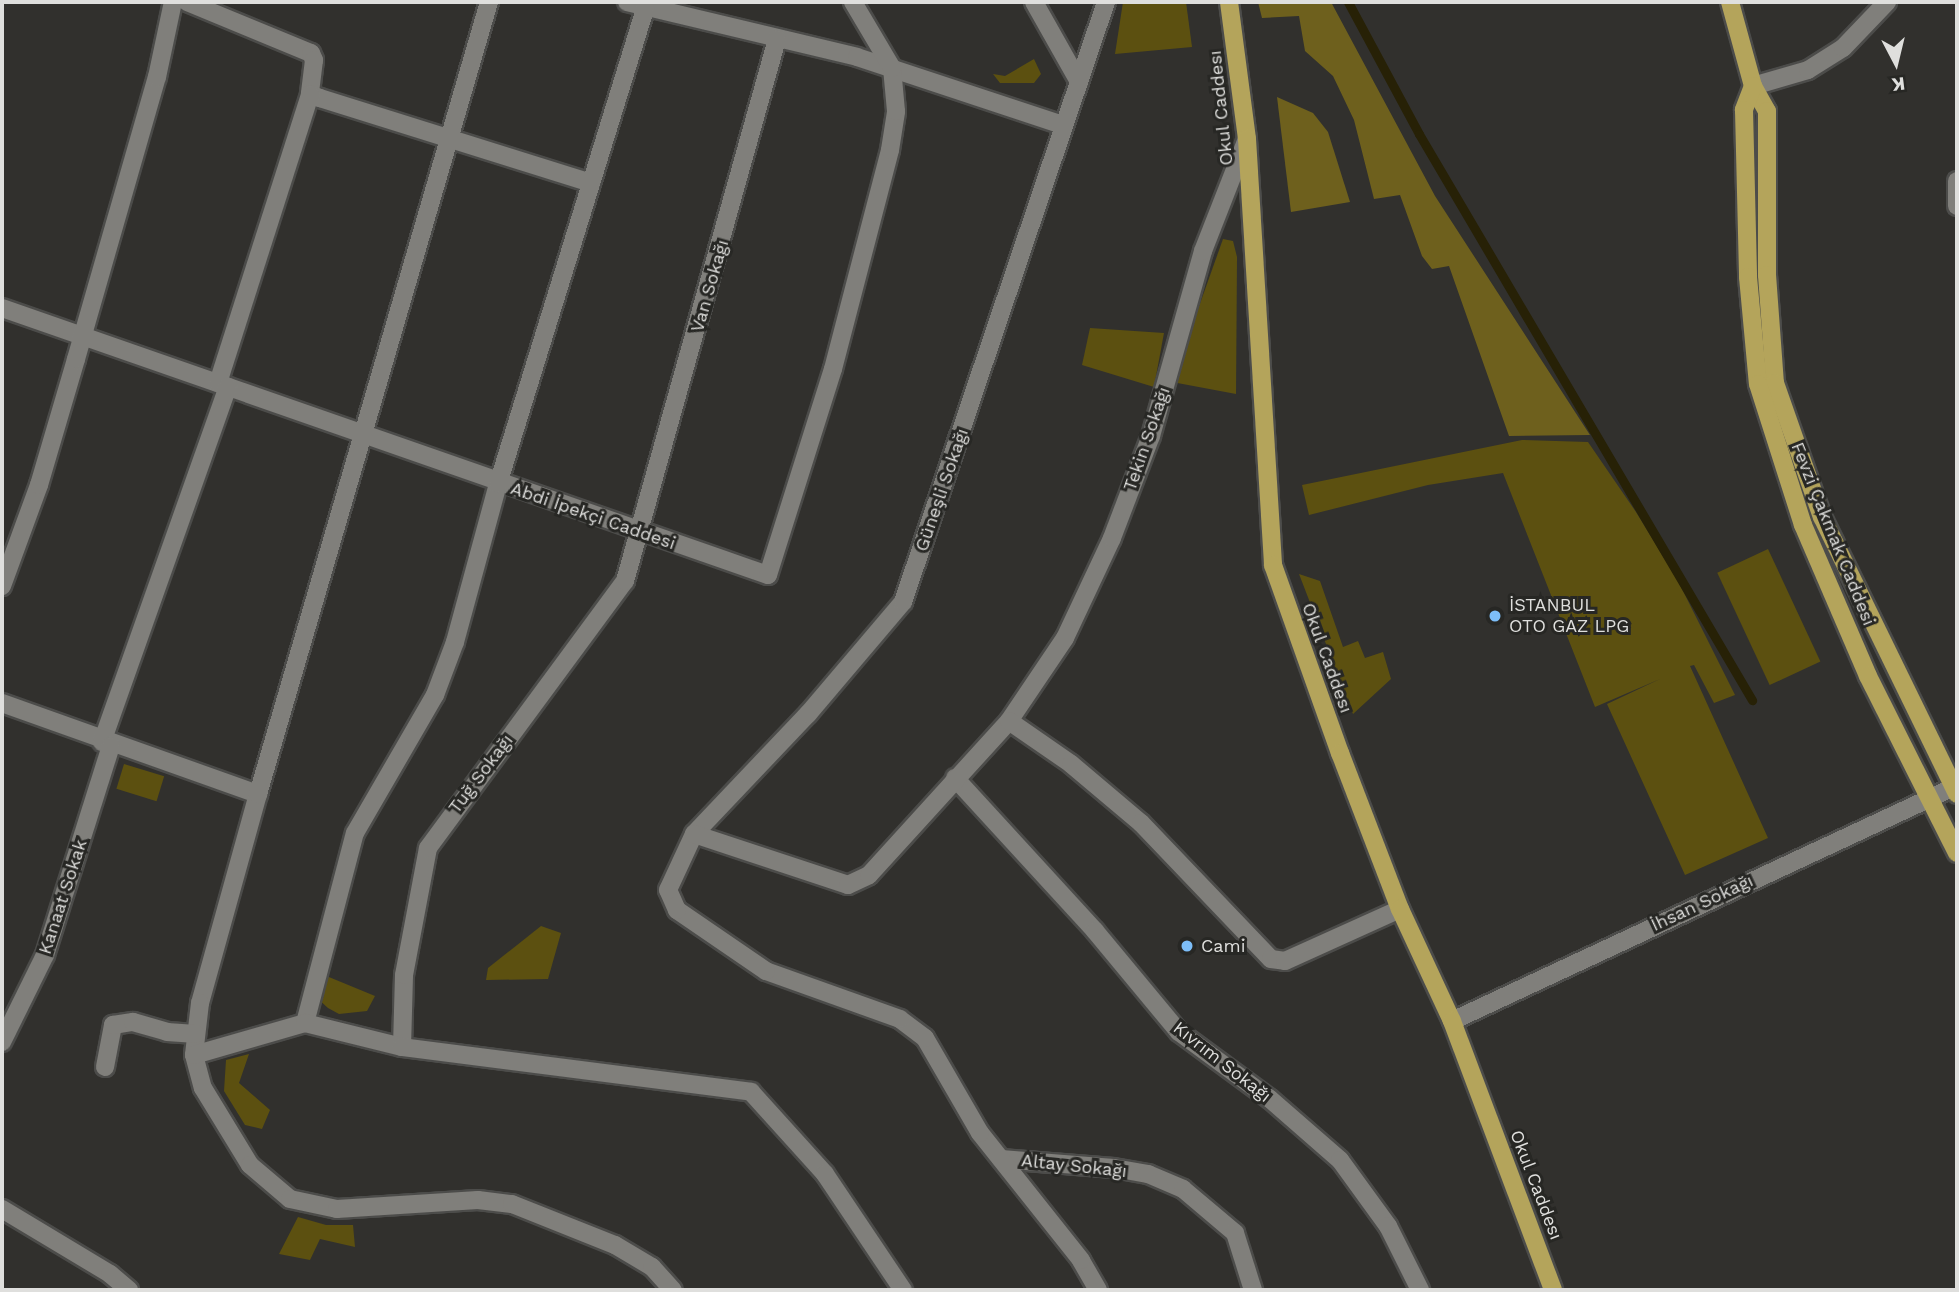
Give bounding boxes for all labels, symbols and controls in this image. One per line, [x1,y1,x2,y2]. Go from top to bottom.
north arrow [1861,28,1931,98]
street label: Okul Caddesı [1204,49,1238,167]
text: K [1891,72,1907,97]
street label: Van Sokağı [687,237,733,335]
street label: Tekin Sokağı [1119,384,1175,494]
street label: Güneşli Sokağı [911,426,973,554]
street label: Fevzi Çakmak Caddesi [1786,439,1880,629]
street label: Abdi İpekçi Caddesi [508,478,678,554]
place label: İSTANBUL OTO GAZ LPG [1509,595,1629,638]
street label: Okul Caddesı [1297,600,1357,716]
marker: İSTANBUL OTO GAZ LPG [1487,608,1503,624]
street label: Tuğ Sokağı [444,730,518,818]
street label: Kanaat Sokak [34,837,92,957]
street label: İhsan Sokağı [1647,870,1757,936]
place label: Cami [1201,935,1245,957]
marker: Cami [1179,938,1195,954]
street label: Kıvrım Sokağı [1169,1017,1275,1107]
street label: Okul Caddesı [1505,1127,1567,1243]
street label: Altay Sokağı [1020,1150,1128,1182]

